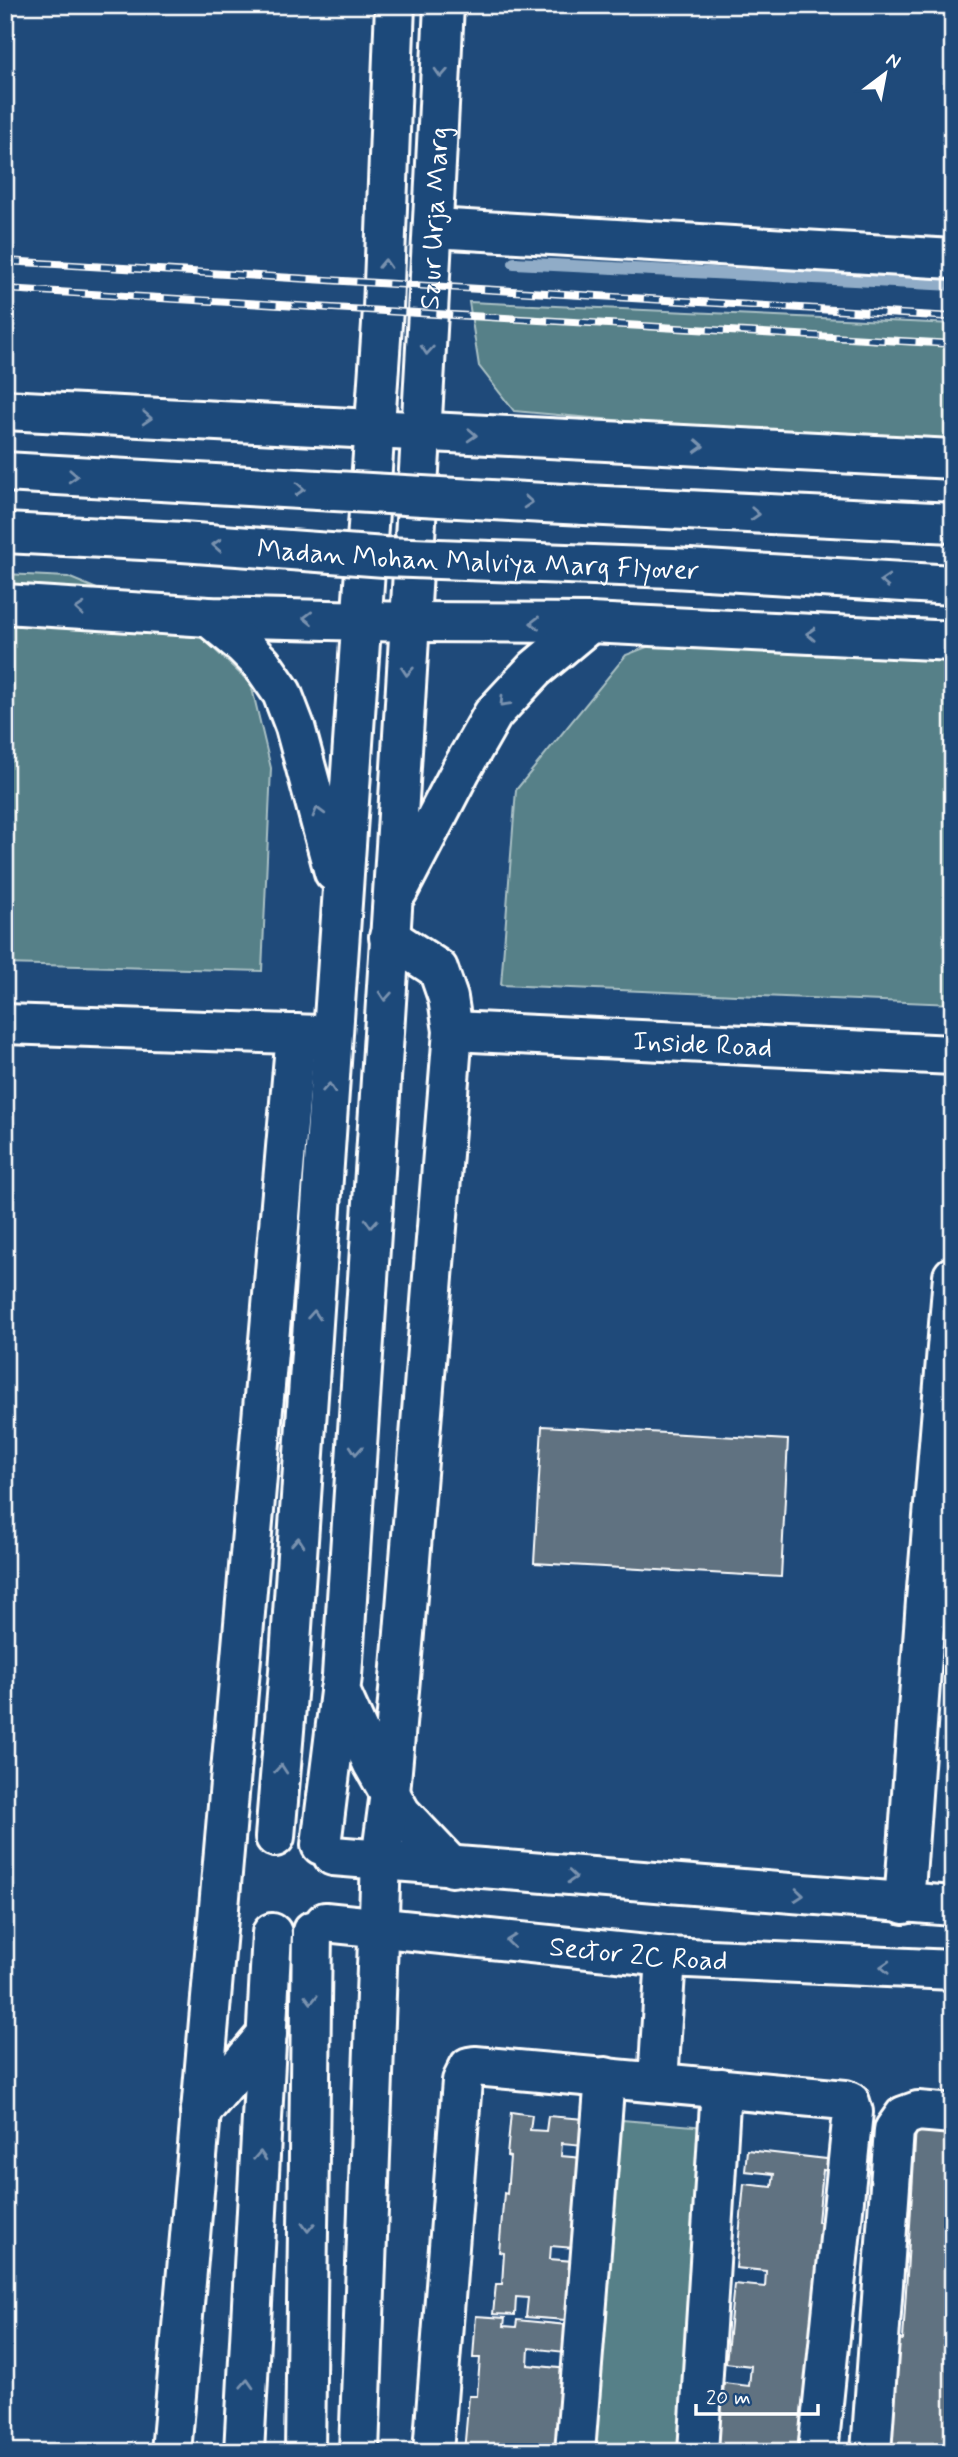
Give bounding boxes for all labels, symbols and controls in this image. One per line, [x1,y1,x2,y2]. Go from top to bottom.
north arrow [850,38,920,108]
text: N [881,47,905,75]
one-way arrow [433,68,448,79]
street label: Saur Urja Marg [412,126,459,311]
one-way arrow [377,258,392,269]
one-way arrow [420,344,435,355]
one-way arrow [142,410,153,425]
one-way arrow [467,427,478,442]
one-way arrow [694,439,705,454]
one-way arrow [68,468,79,483]
one-way arrow [295,482,306,497]
one-way arrow [522,494,533,509]
one-way arrow [750,506,761,521]
street label: Madan Mohan Malviya Marg Flyover [256,532,700,591]
one-way arrow [211,538,222,553]
one-way arrow [879,573,890,588]
one-way arrow [75,601,86,616]
one-way arrow [302,611,313,626]
one-way arrow [529,615,540,631]
one-way arrow [805,626,816,641]
one-way arrow [400,666,415,677]
one-way arrow [500,694,512,707]
one-way arrow [311,806,326,818]
one-way arrow [378,991,393,1002]
street label: Inside Road [632,1024,773,1067]
one-way arrow [321,1082,336,1093]
one-way arrow [364,1218,379,1229]
one-way arrow [306,1309,321,1320]
one-way arrow [349,1445,364,1456]
one-way arrow [290,1536,305,1547]
one-way arrow [273,1763,288,1774]
one-way arrow [567,1869,578,1884]
one-way arrow [794,1887,805,1902]
street label: Sector 2C Road [547,1929,728,1981]
one-way arrow [505,1934,516,1949]
one-way arrow [879,1960,890,1975]
one-way arrow [304,1994,319,2005]
one-way arrow [252,2151,267,2162]
one-way arrow [300,2222,316,2233]
scale bar [696,2373,818,2417]
one-way arrow [240,2378,255,2389]
text: 20 m [706,2384,751,2412]

